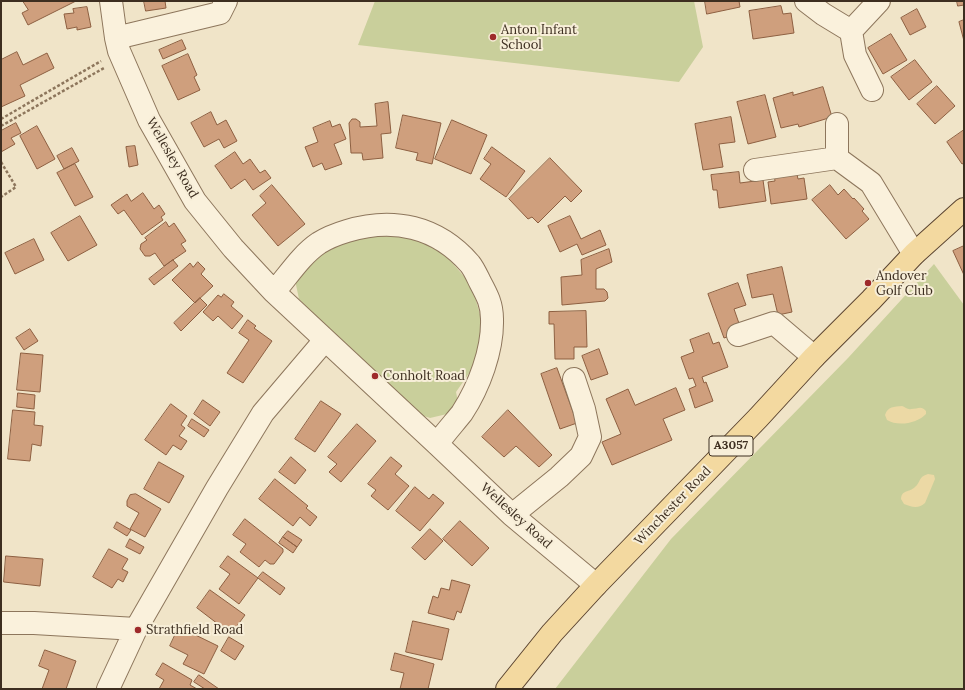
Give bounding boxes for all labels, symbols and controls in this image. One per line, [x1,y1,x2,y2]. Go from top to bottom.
place label: Anton Infant School [501,22,577,53]
marker: Anton Infant School [488,32,498,42]
street label: Wellesley Road [143,115,201,201]
place label: Andover Golf Club [876,268,933,299]
marker: Andover Golf Club [863,278,873,288]
place label: Conholt Road [383,368,465,384]
marker: Conholt Road [370,371,380,381]
road number: A3057 [709,436,753,456]
street label: Winchester Road [632,463,714,549]
street label: Wellesley Road [477,480,555,552]
place label: Strathfield Road [146,622,243,638]
marker: Strathfield Road [133,625,143,635]

